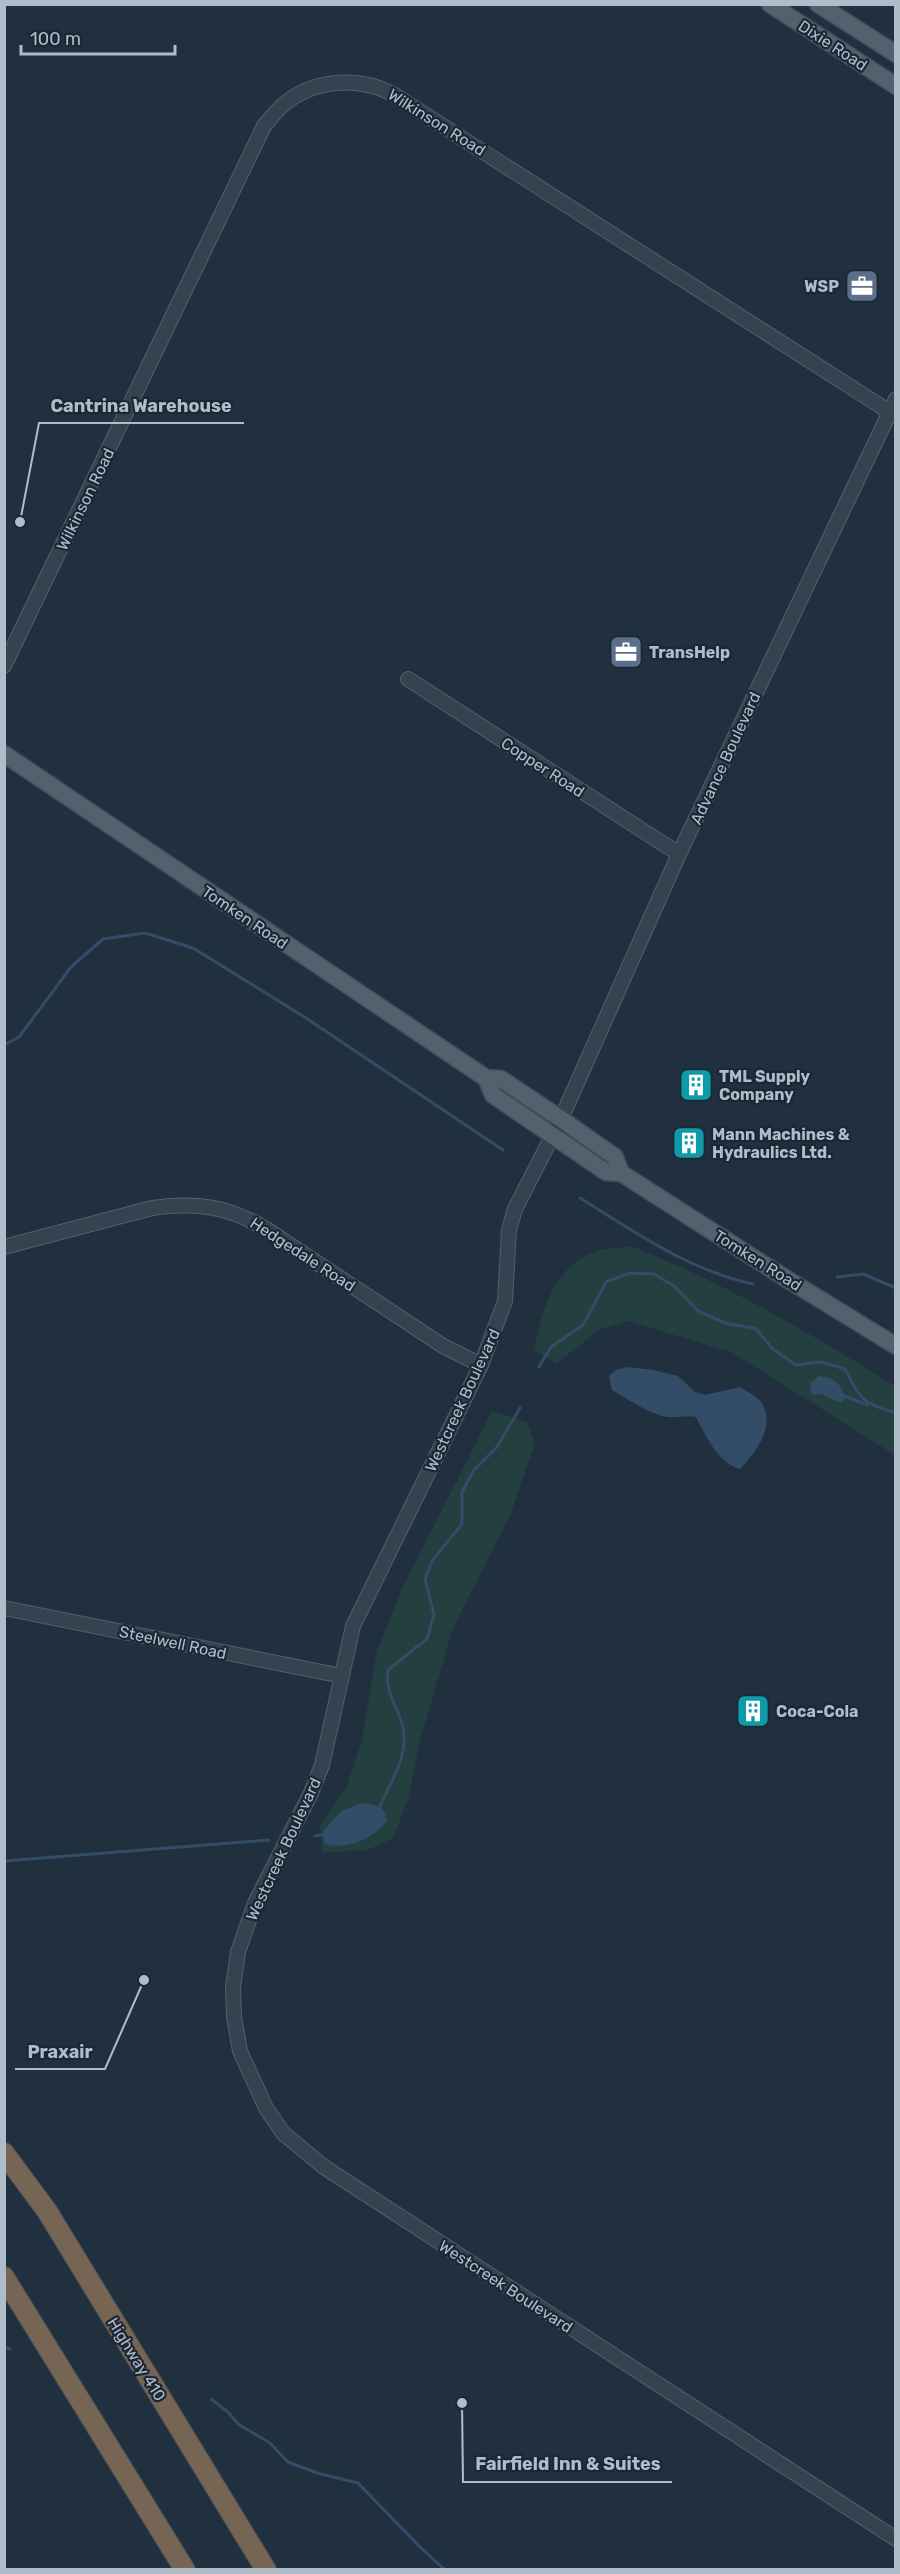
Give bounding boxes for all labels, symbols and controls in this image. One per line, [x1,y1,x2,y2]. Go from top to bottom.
street label: Dixie Road [795,16,871,75]
scale bar [21,18,176,56]
text: 100 m [30,28,81,50]
street label: Wilkinson Road [385,85,489,160]
office icon: WSP [844,268,880,304]
place label: WSP [804,277,839,296]
callout: Cantrina Warehouse [39,387,244,423]
text: Cantrina Warehouse [50,395,232,417]
street label: Wilkinson Road [53,445,118,553]
office icon: TransHelp [608,634,644,670]
place label: TransHelp [649,643,730,662]
street label: Advance Boulevard [686,689,764,827]
street label: Copper Road [498,733,588,801]
street label: Tomken Road [198,882,291,953]
building icon: TML Supply Company [678,1067,714,1103]
place label: TML Supply Company [719,1067,811,1104]
building icon: Mann Machines & Hydraulics Ltd. [671,1125,707,1161]
place label: Mann Machines & Hydraulics Ltd. [712,1125,850,1162]
street label: Hedgedale Road [247,1213,359,1295]
street label: Tomken Road [711,1226,805,1295]
street label: Westcreek Boulevard [421,1326,504,1475]
street label: Steelwell Road [118,1622,228,1663]
building icon: Coca-Cola [735,1693,771,1729]
place label: Coca-Cola [776,1702,859,1721]
street label: Westcreek Boulevard [242,1775,325,1924]
callout: Praxair [15,2033,105,2069]
text: Praxair [27,2041,93,2063]
street label: Westcreek Boulevard [435,2236,576,2337]
street label: Highway 410 [103,2314,170,2404]
callout: Fairfield Inn & Suites [463,2446,672,2482]
text: Fairfield Inn & Suites [475,2453,661,2475]

